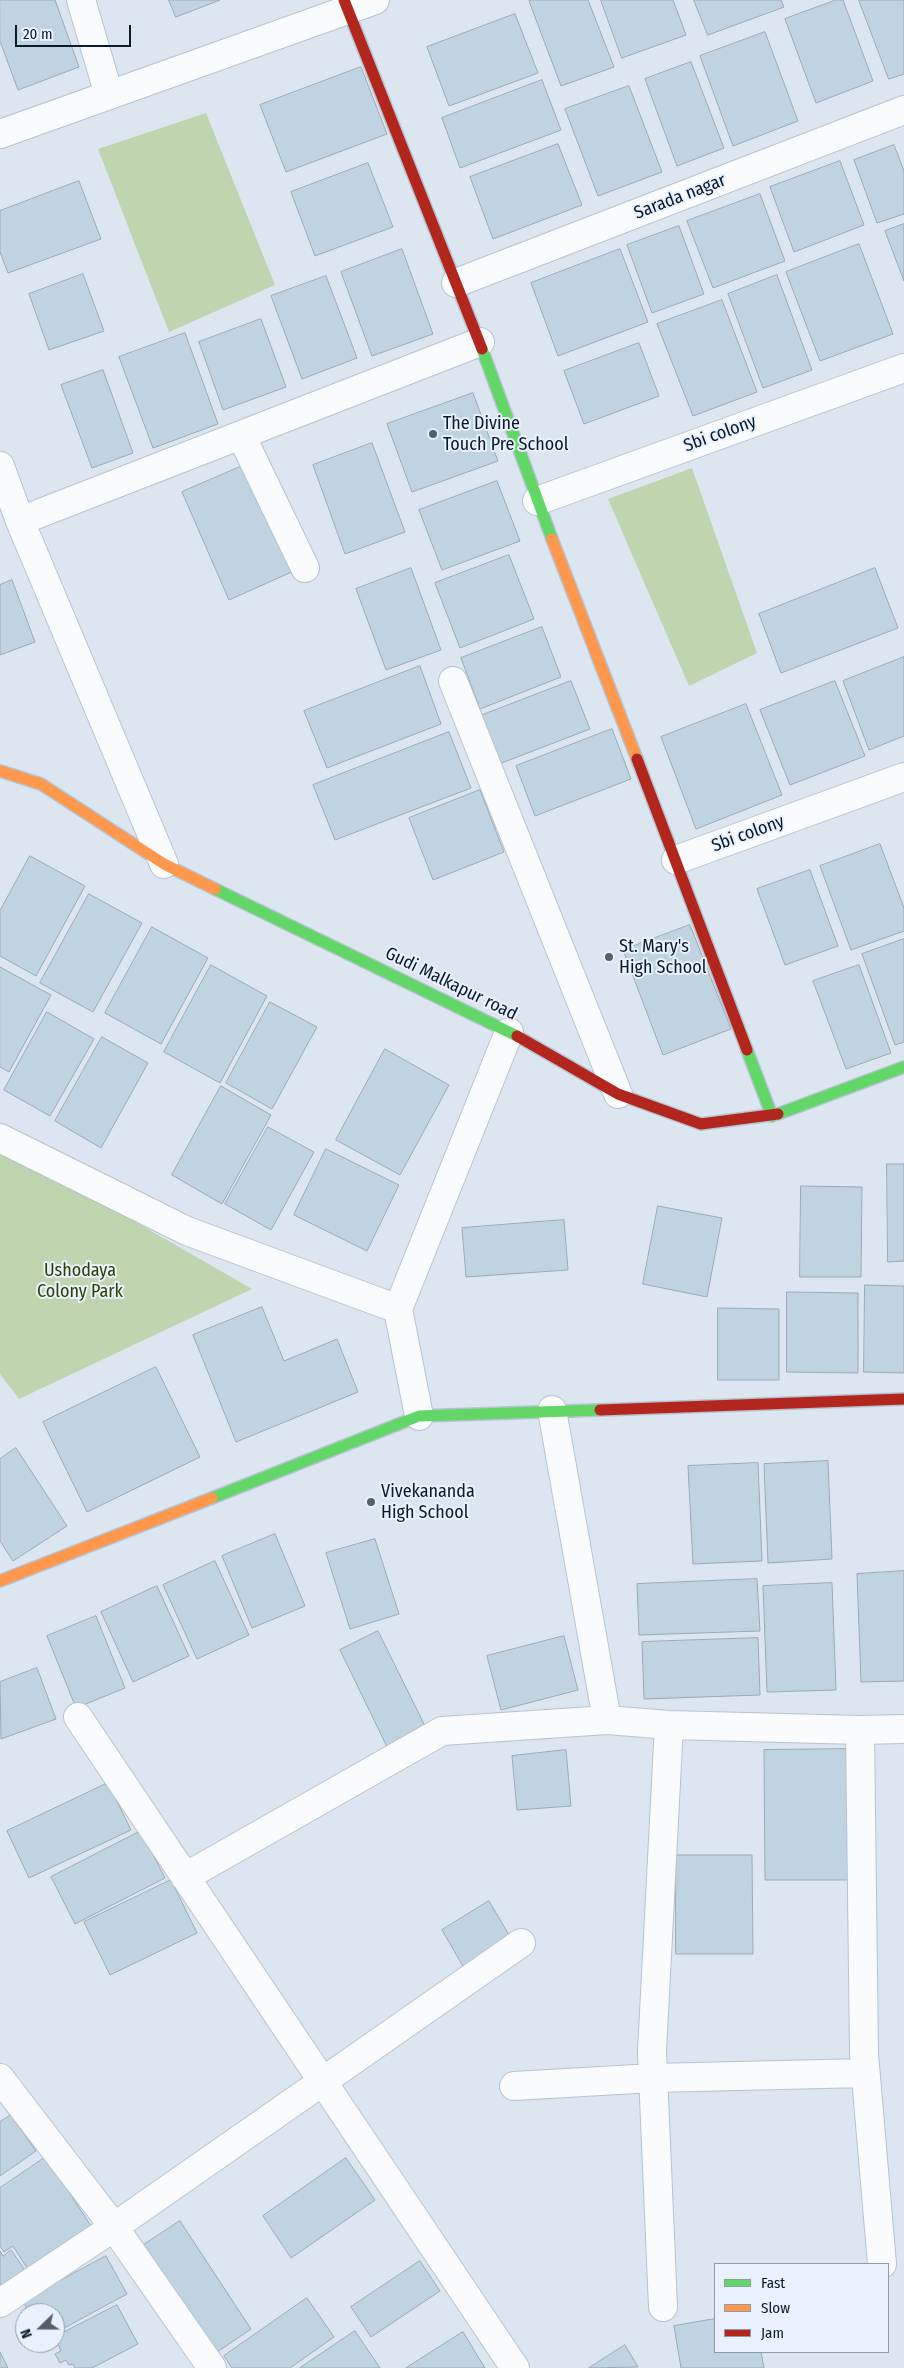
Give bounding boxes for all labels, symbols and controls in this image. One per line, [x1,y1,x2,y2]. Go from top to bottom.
scale bar [18,15,134,47]
text: 20 m [23,25,53,43]
street label: Sarada nagar [631,170,729,224]
street label: Sbi colony [681,411,759,457]
place label: The Divine Touch Pre School [443,413,568,456]
marker: The Divine Touch Pre School [427,428,439,440]
street label: Sbi colony [709,811,787,857]
place label: St. Mary's High School [619,936,706,979]
street label: Gudi Malkapur road [381,943,521,1025]
marker: St. Mary's High School [603,951,615,963]
park label: Ushodaya Colony Park [37,1260,123,1302]
place label: Vivekananda High School [381,1481,475,1524]
marker: Vivekananda High School [365,1496,377,1508]
legend [714,2263,889,2353]
text: Fast [761,2274,785,2292]
text: Slow [761,2299,790,2317]
north arrow [15,2303,65,2353]
text: Jam [761,2324,784,2342]
text: N [17,2326,36,2341]

